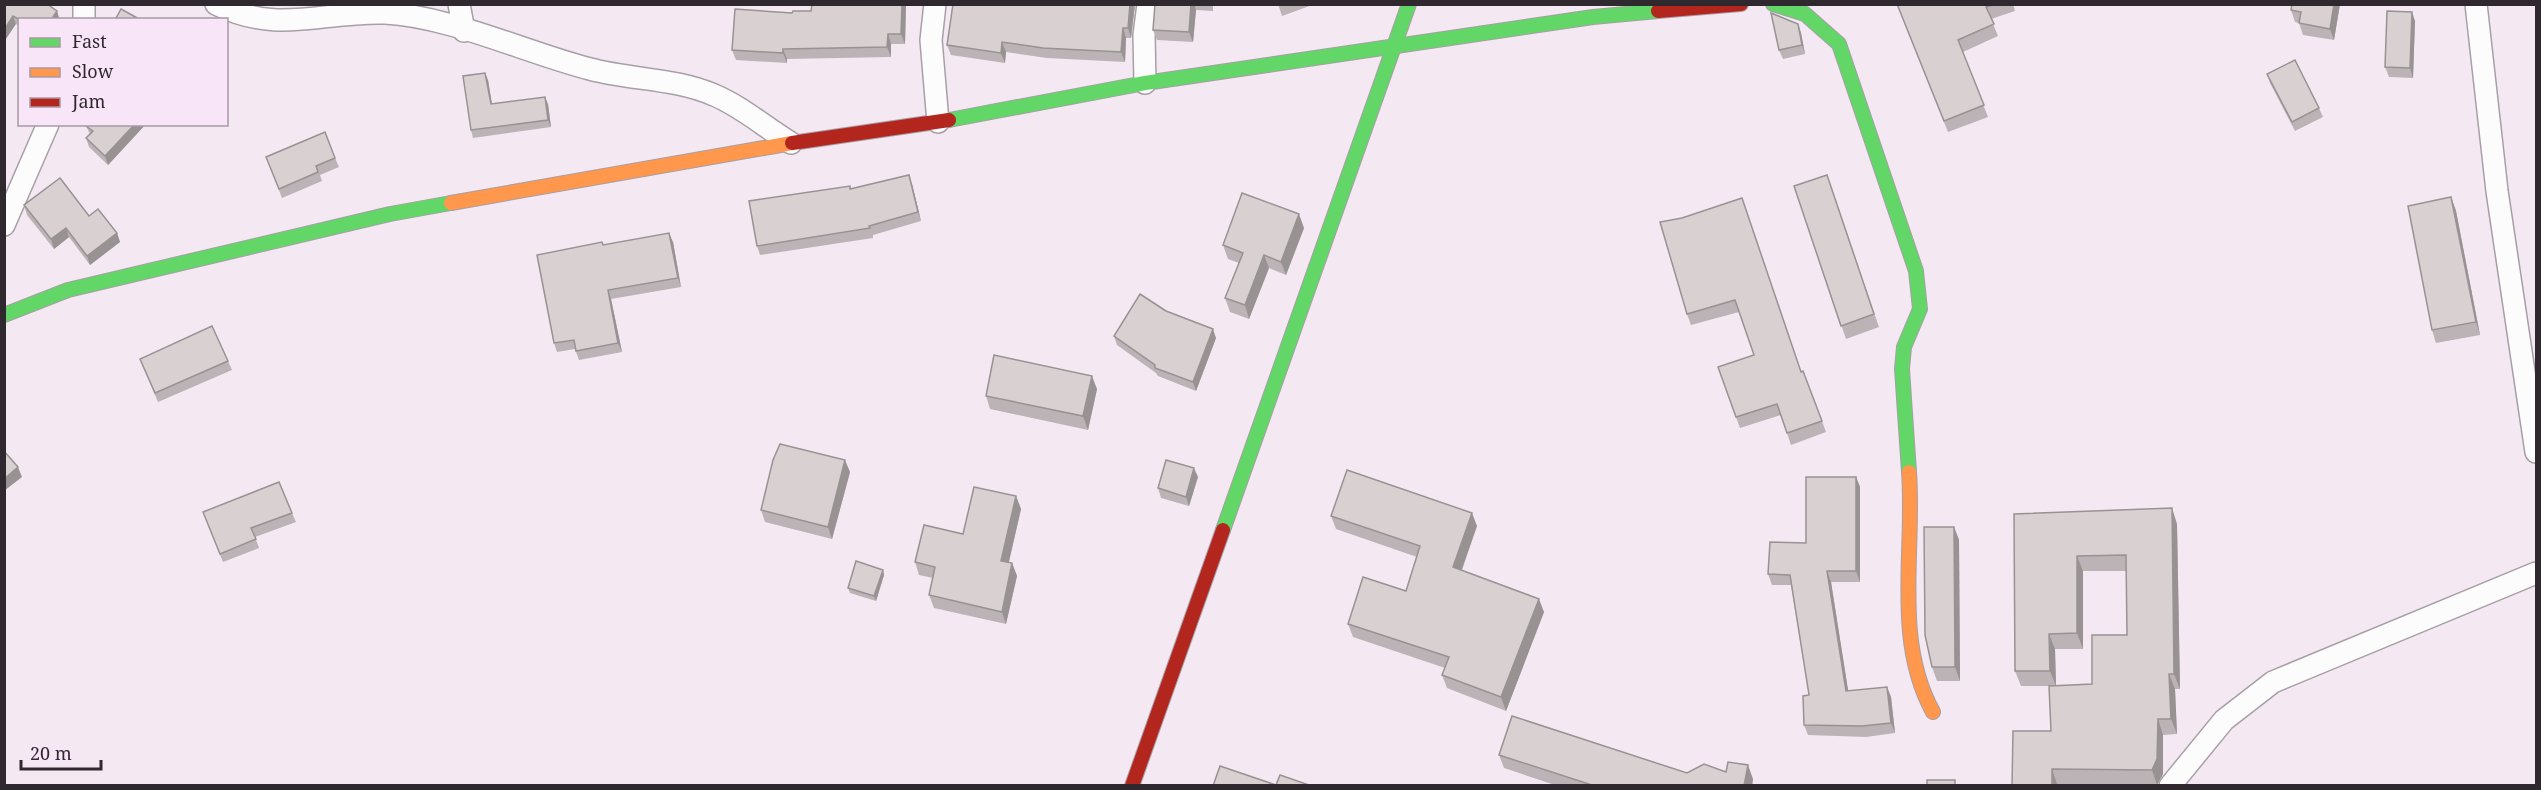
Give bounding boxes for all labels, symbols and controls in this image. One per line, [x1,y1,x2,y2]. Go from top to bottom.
legend [18,18,228,126]
text: Fast [72,29,107,53]
text: Slow [72,59,114,83]
text: Jam [71,89,106,113]
scale bar [21,733,100,771]
text: 20 m [30,741,72,765]

